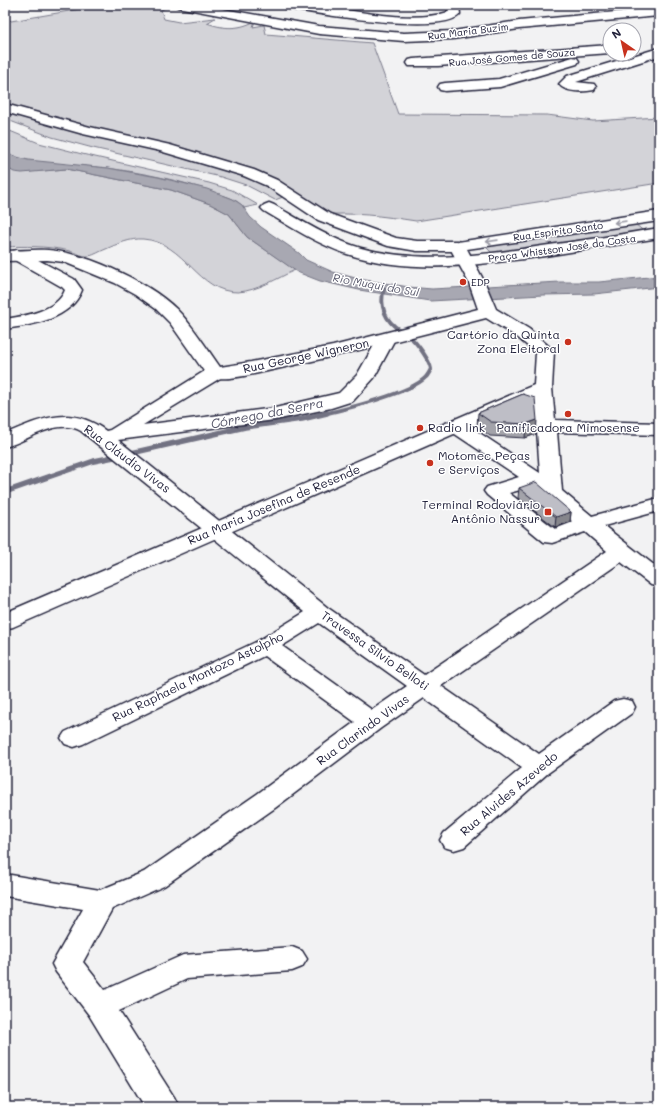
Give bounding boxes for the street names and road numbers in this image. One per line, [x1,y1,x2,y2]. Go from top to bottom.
street label: Rua Maria Buzim [427,19,509,43]
street label: Rua José Gomes de Souza [448,44,576,70]
street label: Rua Espírito Santo [512,218,604,244]
street label: Praça Whistson José da Costa [487,231,637,265]
street label: Rua George Wigneron [241,334,370,376]
street label: Rua Cláudio Vivas [81,420,174,496]
street label: Rua Maria Josefina de Resende [185,460,362,548]
street label: Travessa Silvio Belloti [318,607,433,694]
street label: Rua Raphaela Montozo Astolpho [109,628,286,725]
street label: Rua Clarindo Vivas [313,690,412,768]
street label: Rua Alvides Azevedo [456,748,560,839]

